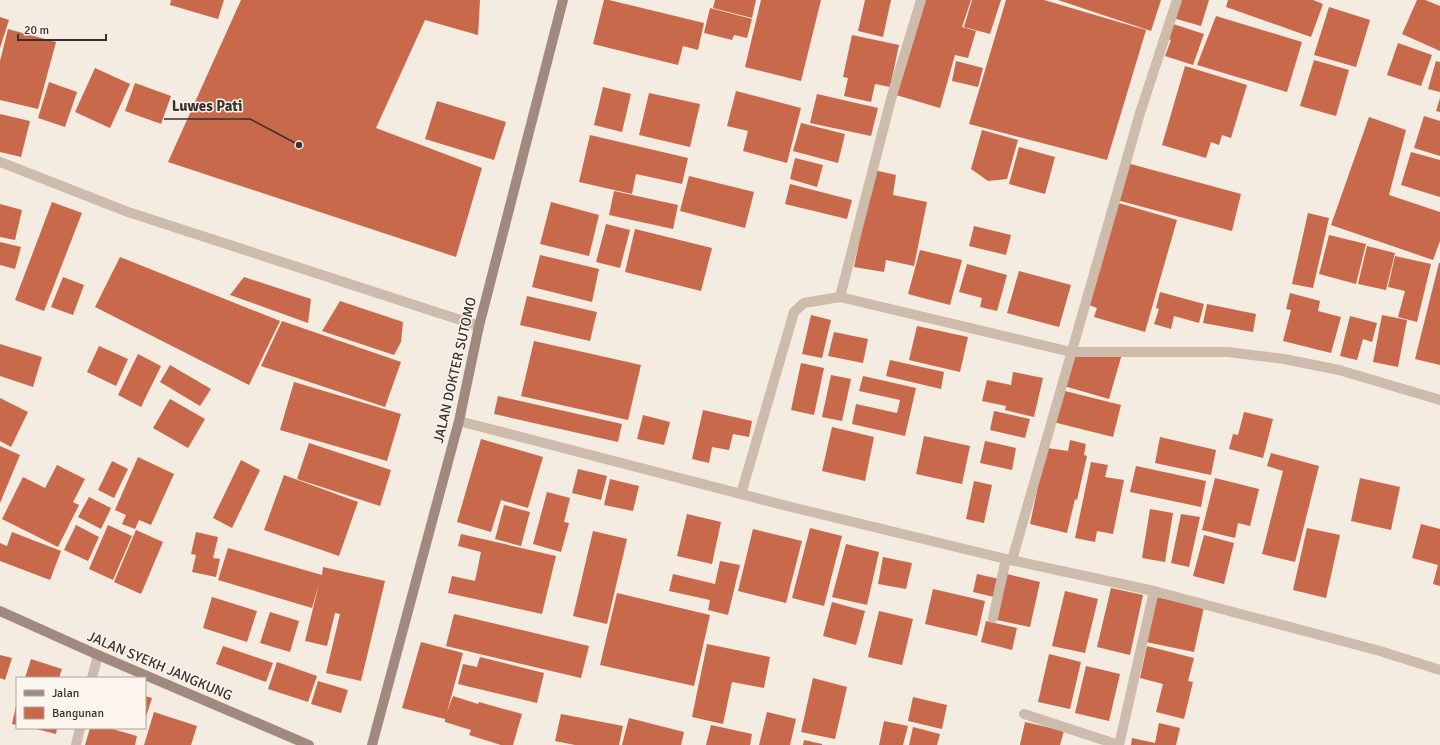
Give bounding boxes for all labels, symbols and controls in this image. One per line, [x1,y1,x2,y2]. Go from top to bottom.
scale bar [18,16,106,42]
text: 20 m [24,23,49,38]
callout: Luwes Pati [164,92,250,119]
text: Luwes Pati [172,97,242,115]
street label: JALAN DOKTER SUTOMO [430,295,480,445]
street label: JALAN SYEKH JANGKUNG [85,628,235,704]
legend [16,677,146,729]
text: Jalan [52,686,79,701]
text: Bangunan [52,706,104,721]

